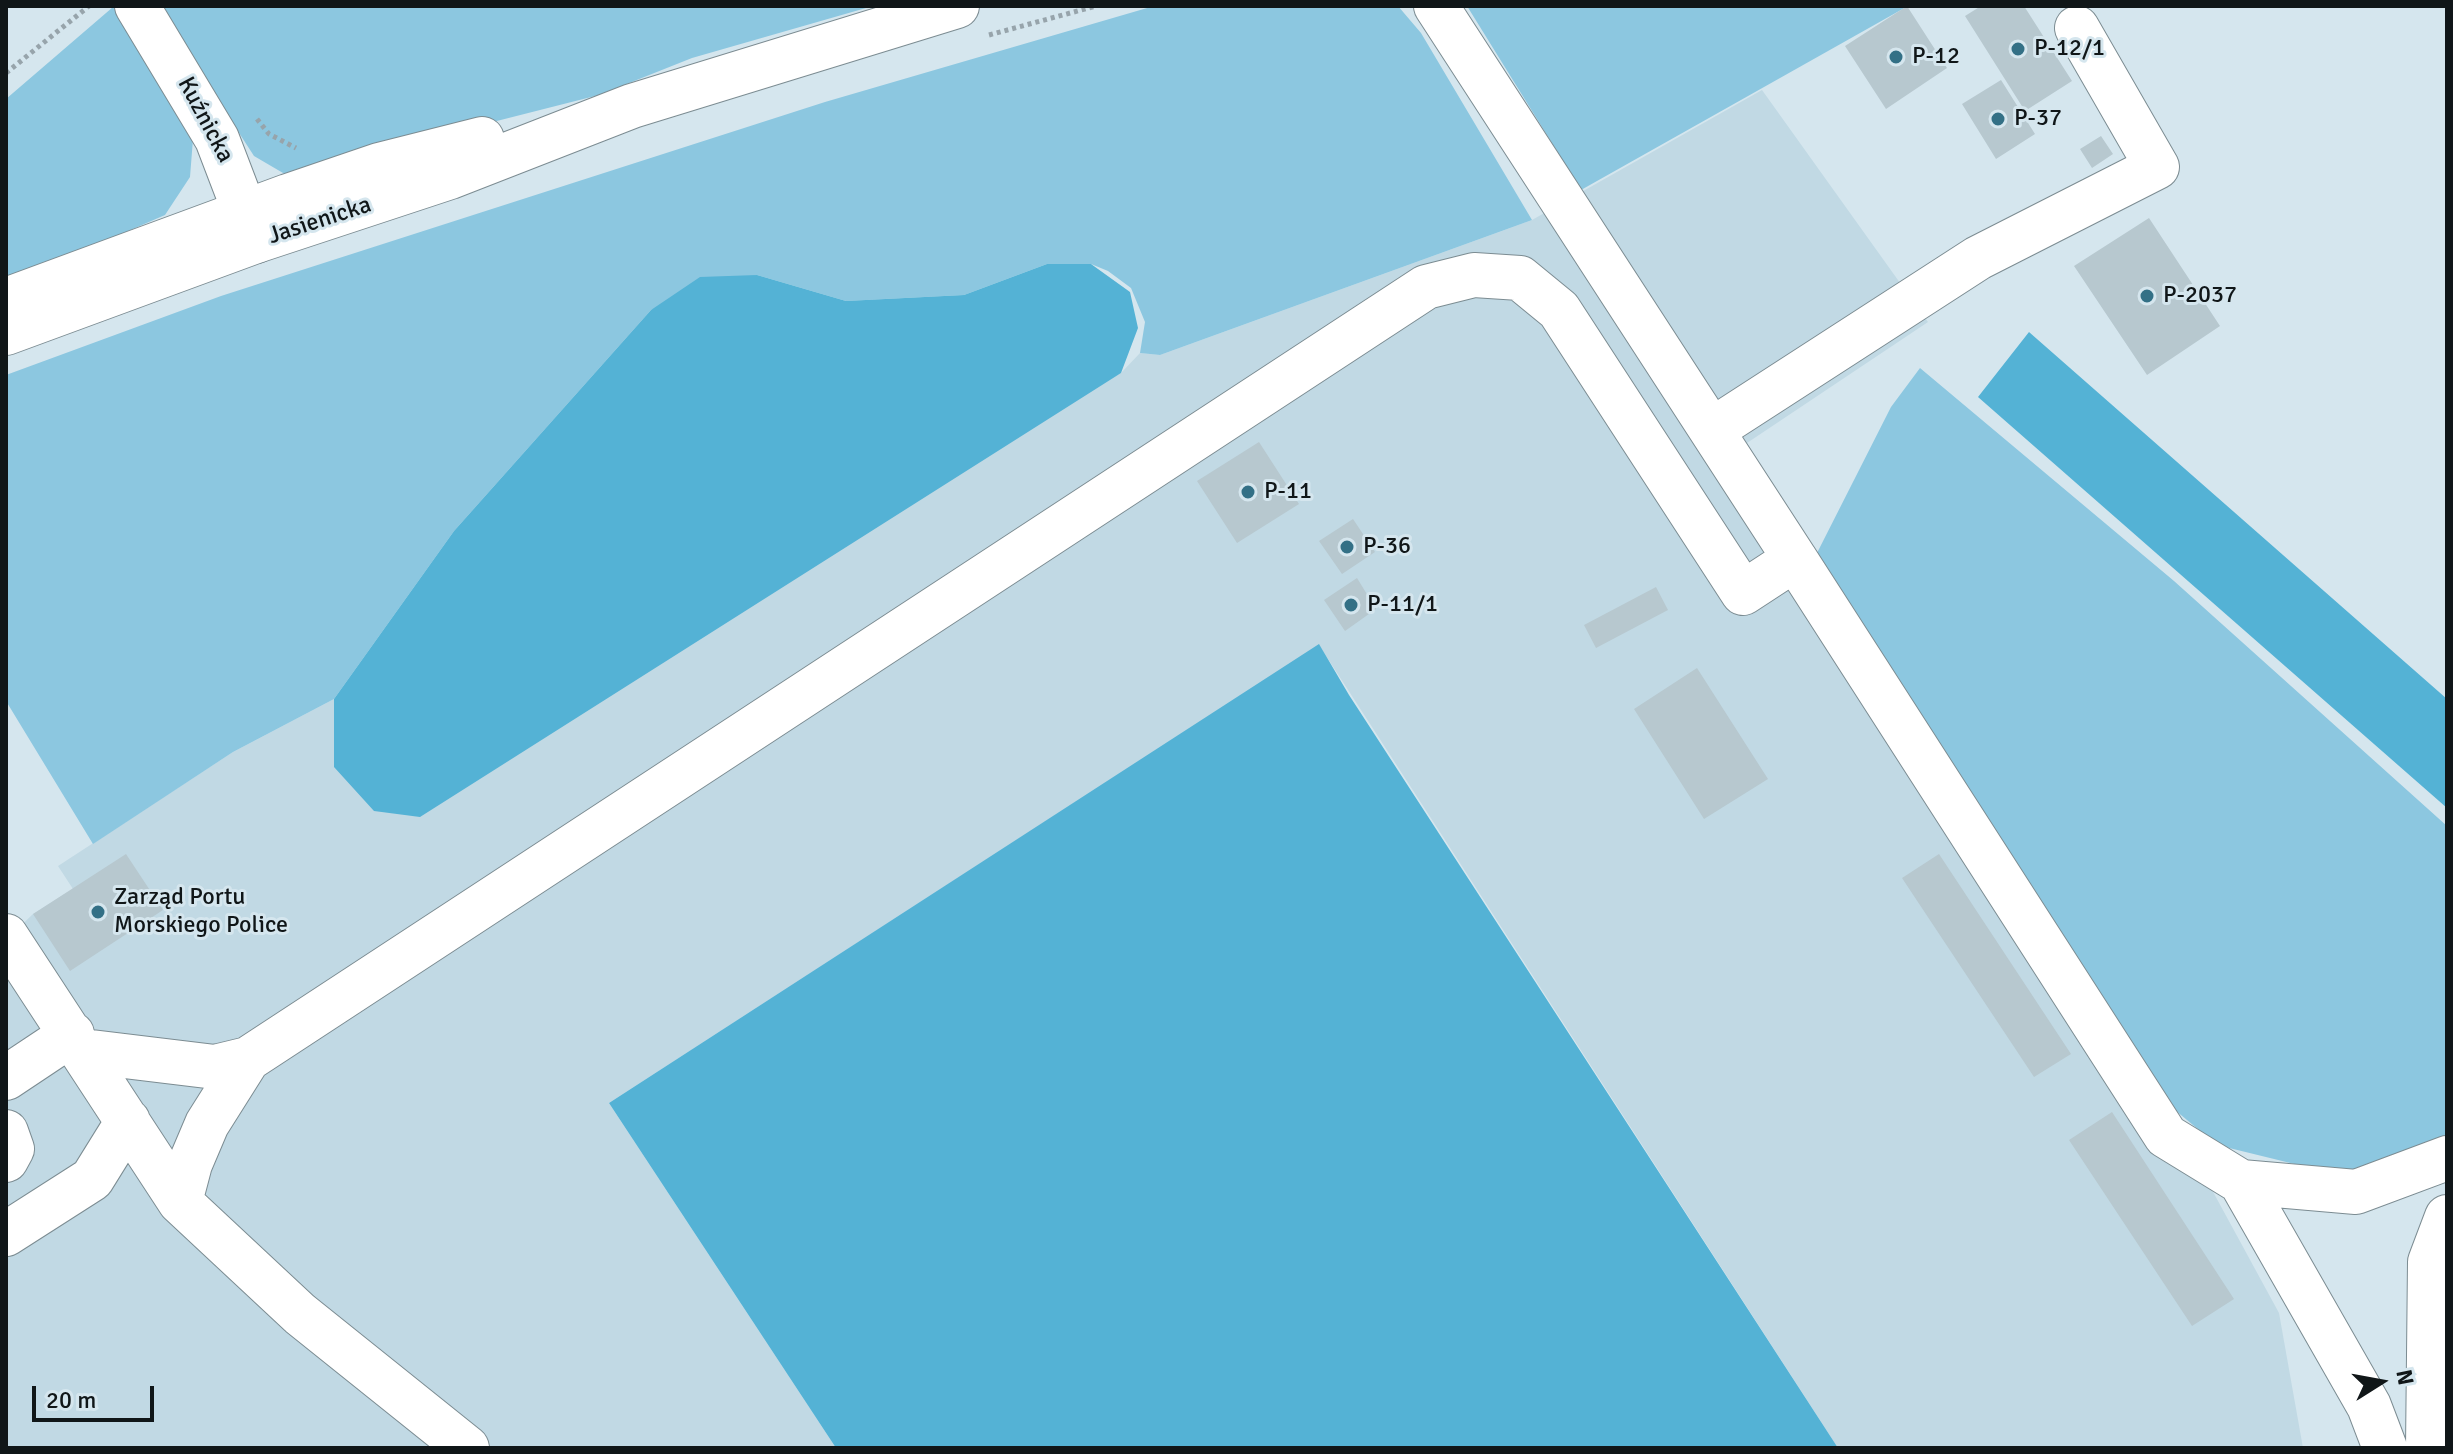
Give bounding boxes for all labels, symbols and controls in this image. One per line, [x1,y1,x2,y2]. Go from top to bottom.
place label: P-12/1 [2034,35,2105,63]
marker: P-12/1 [2009,40,2027,58]
place label: P-12 [1912,43,1960,71]
marker: P-12 [1887,48,1905,66]
street label: Kuźnicka [170,72,240,168]
place label: P-37 [2014,105,2062,133]
marker: P-37 [1989,110,2007,128]
street label: Jasienicka [265,191,375,251]
place label: P-2037 [2163,282,2237,310]
marker: P-2037 [2138,287,2156,305]
place label: P-11 [1264,478,1312,506]
marker: P-11 [1239,483,1257,501]
place label: P-36 [1363,533,1411,561]
marker: P-36 [1338,538,1356,556]
place label: P-11/1 [1367,591,1438,619]
marker: P-11/1 [1342,596,1360,614]
place label: Zarząd Portu Morskiego Police [114,884,288,940]
marker: Zarząd Portu Morskiego Police [89,903,107,921]
north arrow [2341,1342,2421,1422]
text: N [2390,1367,2420,1387]
scale bar [36,1370,158,1420]
text: 20 m [46,1385,96,1415]

